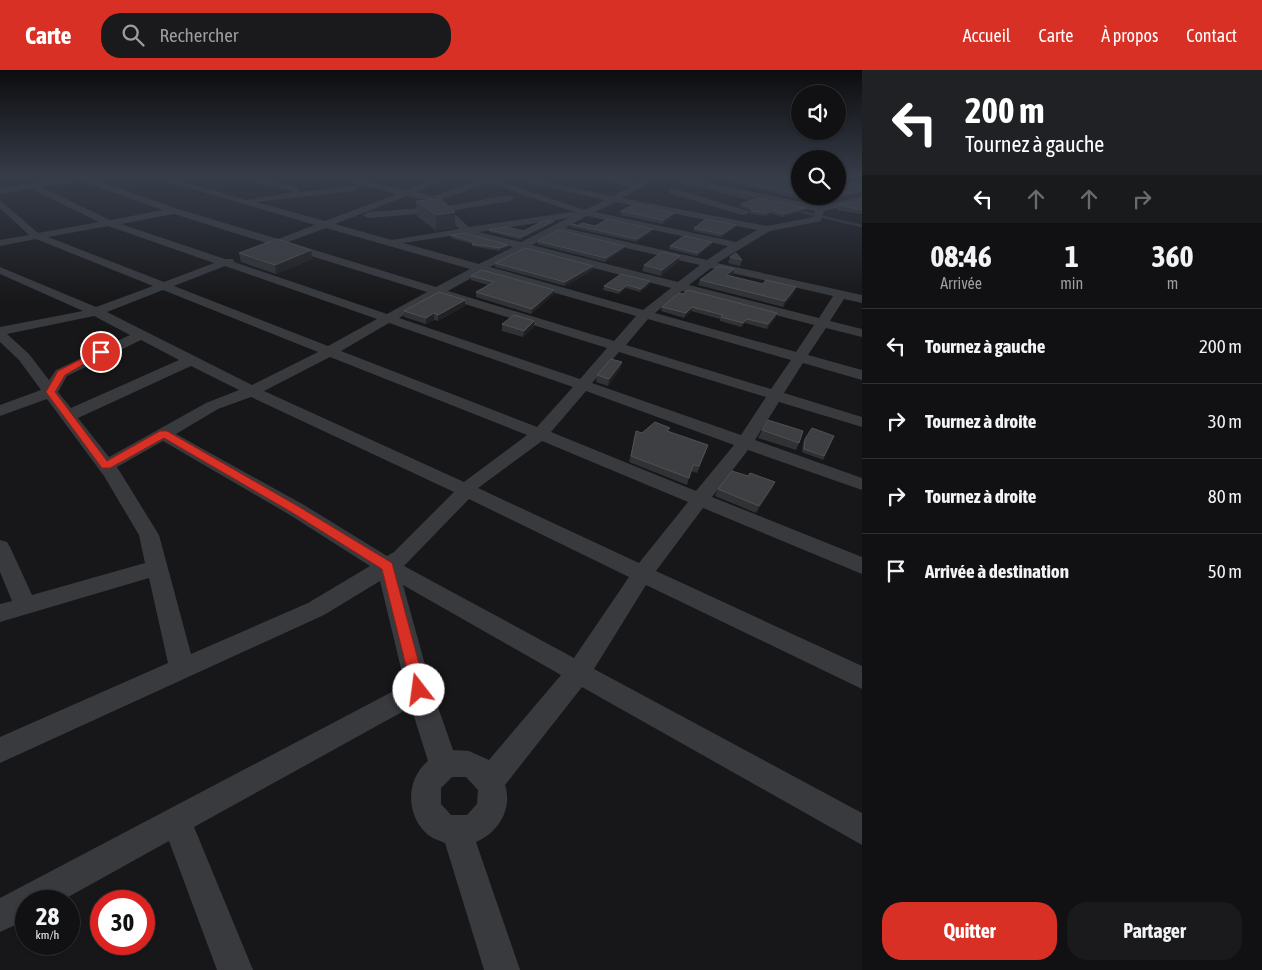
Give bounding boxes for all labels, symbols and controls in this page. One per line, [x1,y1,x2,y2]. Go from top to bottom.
search box [101,13,451,58]
icon: search [119,21,147,49]
text: Carte [25,22,71,49]
text: Rechercher [159,24,238,46]
text: Accueil [963,25,1011,46]
text: Carte [1039,25,1073,46]
text: À propos [1101,25,1158,46]
text: Contact [1186,25,1237,46]
map controls [791,85,846,205]
button: sound [791,85,846,140]
icon: left [882,90,947,155]
text: 200 m [965,90,1044,130]
text: Tournez à gauche [965,131,1104,157]
button: search [791,150,846,205]
icon: left [969,185,997,213]
icon: ahead [1022,185,1050,213]
icon: ahead [1075,185,1103,213]
icon: right [1128,185,1156,213]
text: 08:46 [930,239,992,273]
text: 1 [1065,239,1079,273]
text: 360 [1151,239,1194,273]
text: Arrivée [940,274,982,292]
text: min [1060,274,1083,292]
text: m [1167,274,1178,292]
pin [80,331,122,373]
icon: left [882,332,910,360]
text: Tournez à gauche [925,335,1045,357]
text: 200 m [1199,335,1242,357]
icon: arrive [87,338,115,366]
icon: right [882,407,910,435]
text: Tournez à droite [925,410,1036,432]
text: 30 m [1208,410,1242,432]
icon: right [882,482,910,510]
text: Tournez à droite [925,485,1036,507]
text: 80 m [1208,485,1242,507]
icon: arrive [882,557,910,585]
text: Arrivée à destination [925,560,1069,582]
text: 50 m [1208,560,1242,582]
position arrow [392,663,444,715]
speed limit sign: 30 [90,890,155,955]
text: 28 [36,902,59,930]
button: Quitter [882,902,1057,960]
button: Partager [1067,902,1242,960]
text: km/h [36,928,59,942]

